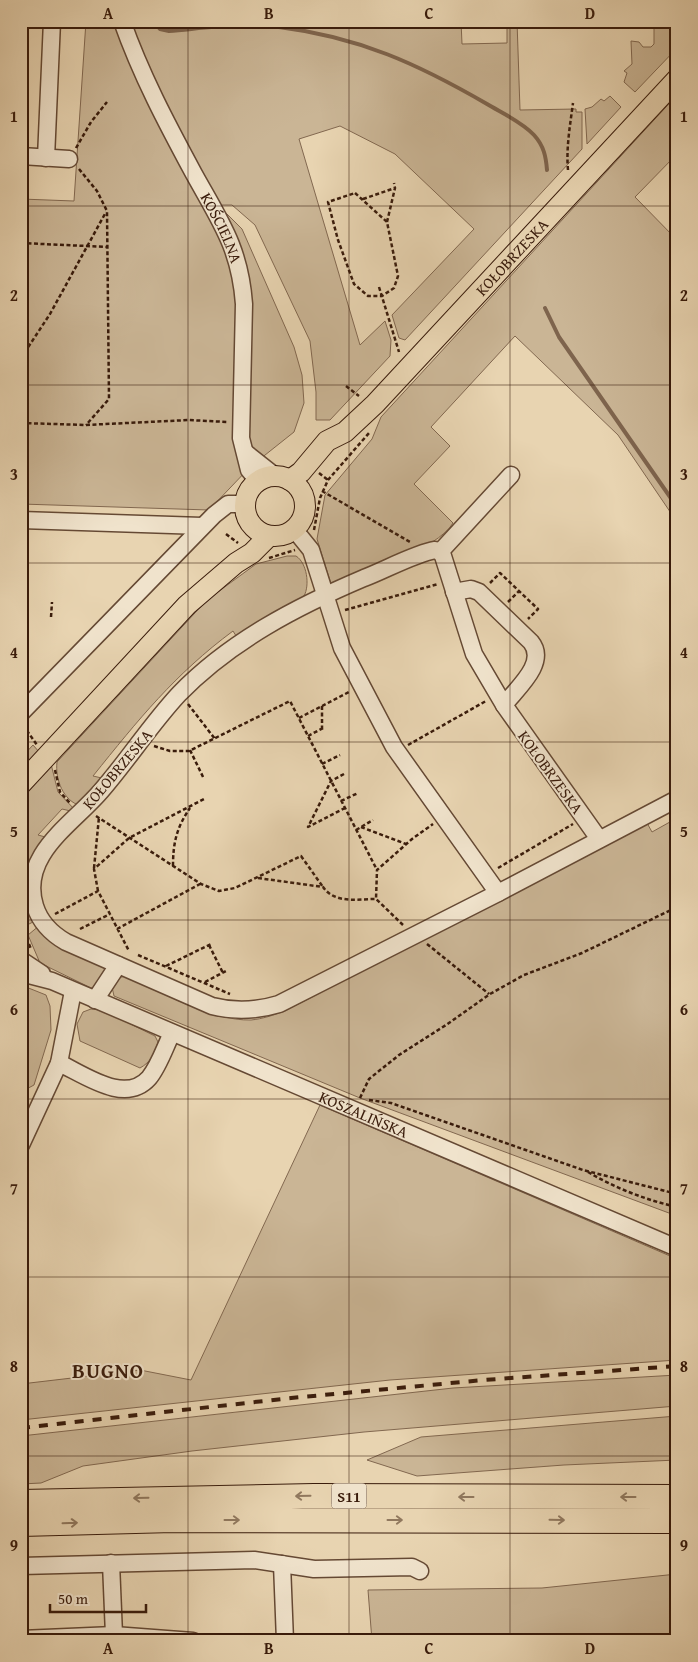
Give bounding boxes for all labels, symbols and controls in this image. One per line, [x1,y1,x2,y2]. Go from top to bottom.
text: A [103,1,114,25]
text: B [264,1,274,25]
text: C [424,1,434,25]
text: D [585,1,595,25]
text: 1 [10,104,18,128]
text: 1 [680,104,688,128]
street label: KOŚCIELNA [195,188,249,266]
street label: KOŁOBRZESKA [469,213,554,301]
text: 2 [10,283,18,307]
text: 2 [680,283,688,307]
text: 3 [10,462,18,486]
text: 3 [680,462,688,486]
text: 4 [10,640,18,664]
text: 4 [680,640,688,664]
street label: KOŁOBRZESKA [76,723,158,814]
street label: KOŁOBRZESKA [512,725,590,819]
text: 5 [10,819,18,843]
text: 5 [680,819,688,843]
text: 6 [10,997,18,1021]
text: 6 [680,997,688,1021]
street label: KOSZALIŃSKA [315,1084,412,1144]
text: 7 [10,1176,18,1200]
text: 7 [680,1176,688,1200]
text: 8 [10,1354,18,1378]
text: 8 [680,1354,688,1378]
district label: BUGNO [72,1355,144,1386]
road number: S11 [332,1484,366,1508]
one-way arrow [295,1491,312,1501]
one-way arrow [458,1492,474,1502]
one-way arrow [620,1492,636,1502]
one-way arrow [133,1493,149,1503]
one-way arrow [224,1515,240,1525]
one-way arrow [386,1515,403,1525]
one-way arrow [549,1515,565,1525]
one-way arrow [62,1518,78,1527]
text: 9 [10,1533,18,1557]
text: 9 [680,1533,688,1557]
scale bar [50,1582,146,1614]
text: 50 m [58,1588,89,1609]
text: A [103,1636,114,1660]
text: B [264,1636,274,1660]
text: C [424,1636,434,1660]
text: D [585,1636,595,1660]

